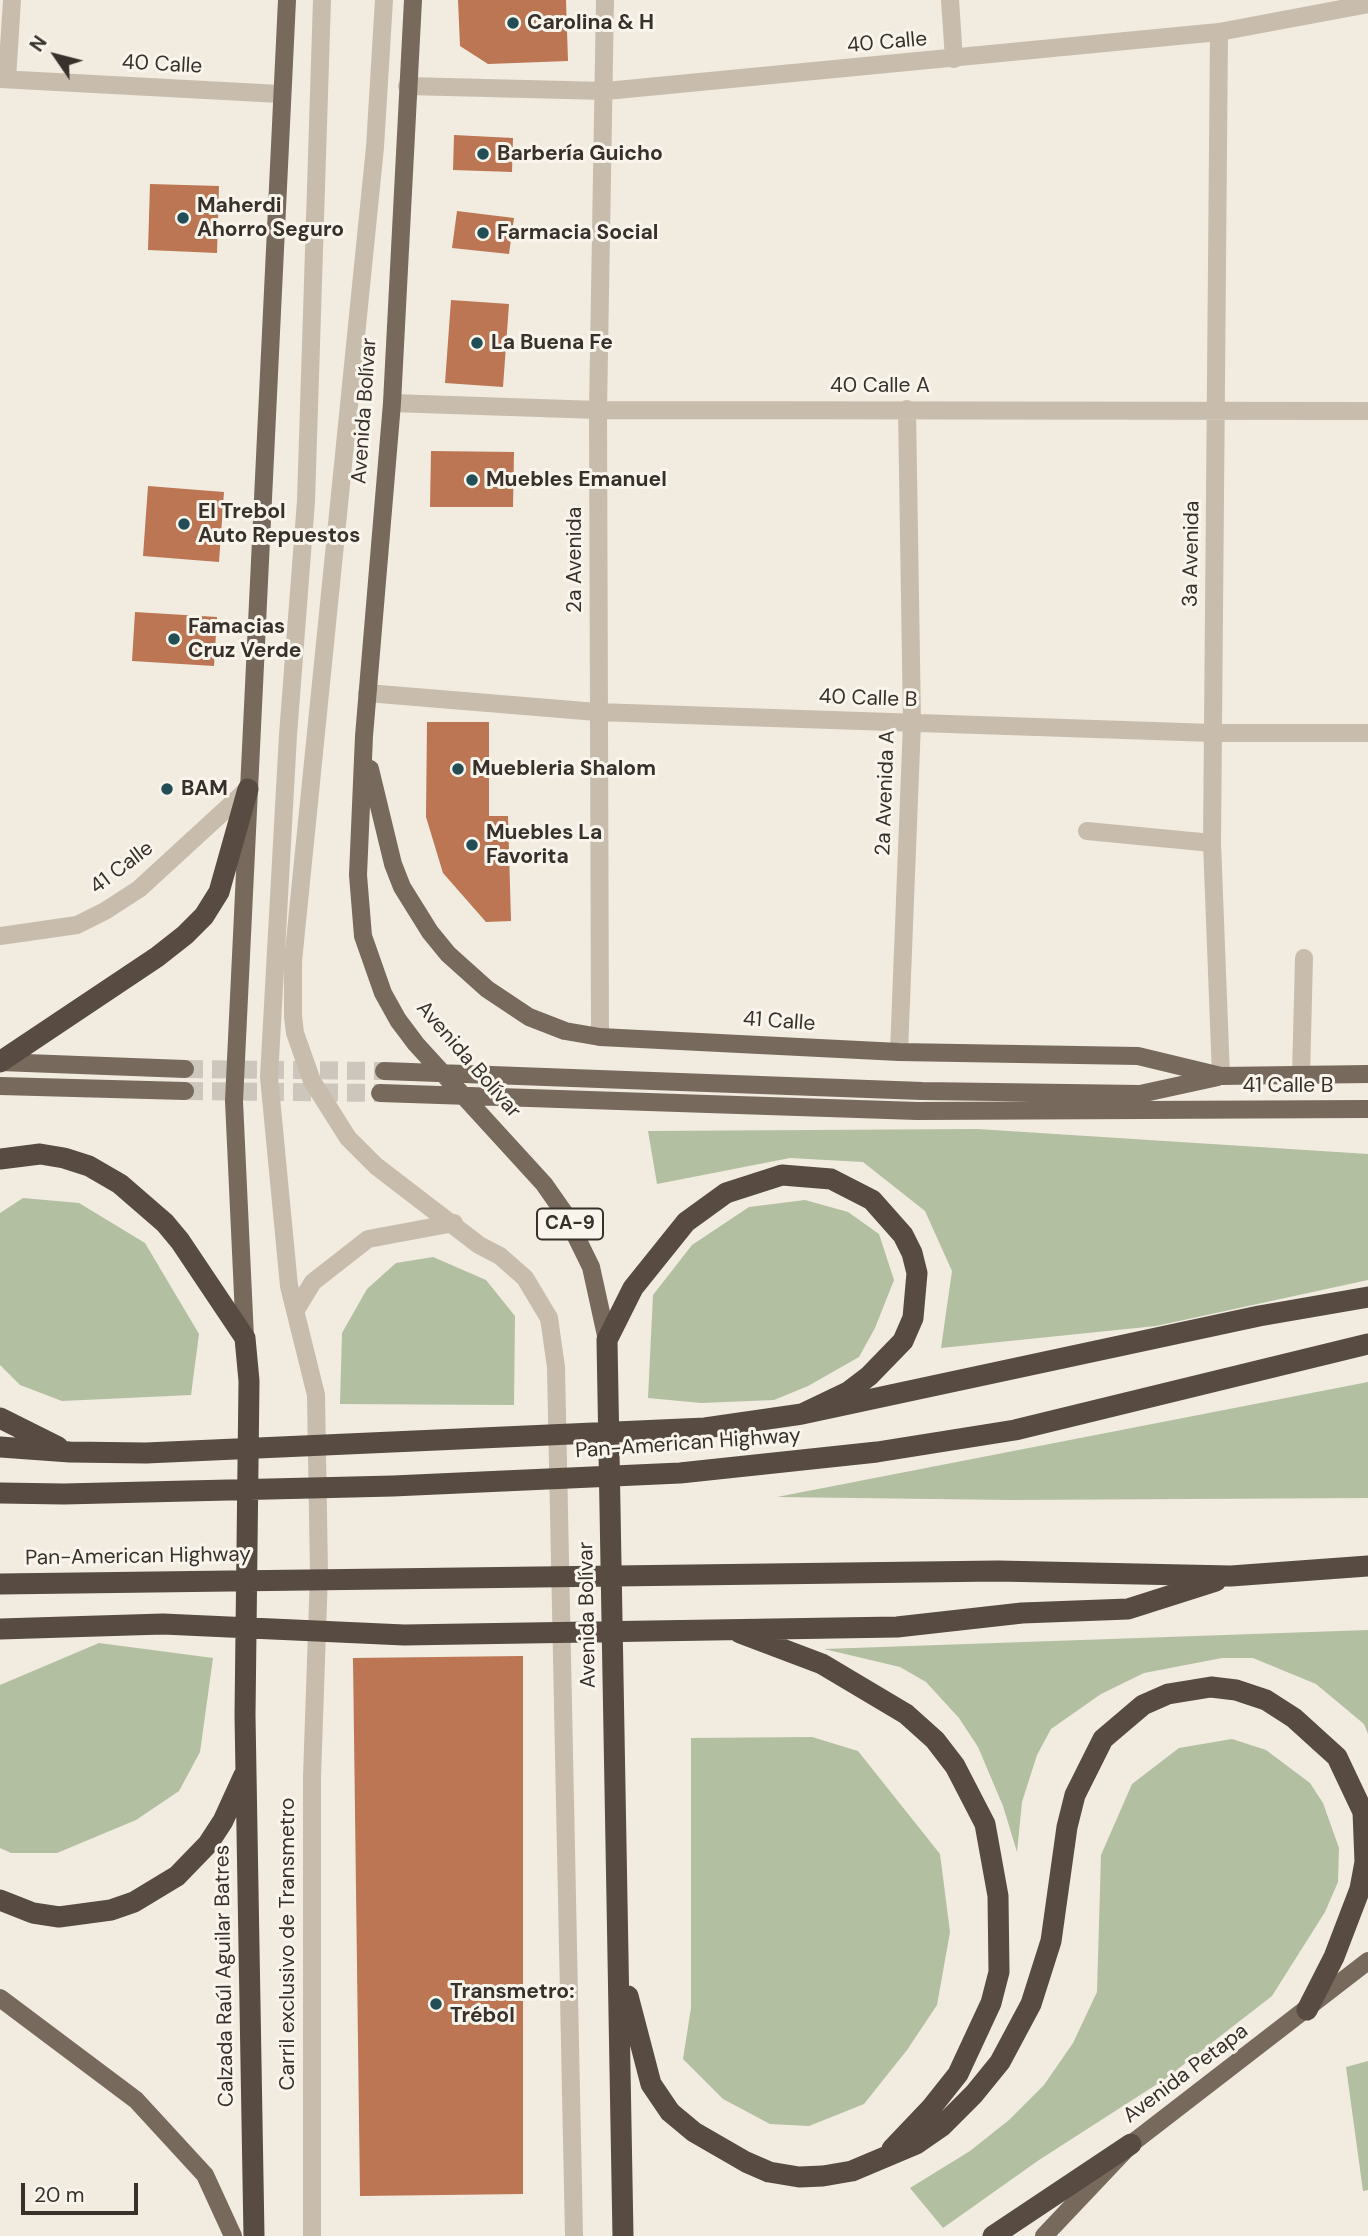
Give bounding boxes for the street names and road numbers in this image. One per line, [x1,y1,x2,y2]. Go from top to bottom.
street label: 40 Calle [846,27,928,59]
street label: 40 Calle [121,50,203,80]
street label: Avenida Bolívar [347,337,383,485]
street label: 40 Calle A [830,373,930,399]
street label: 3a Avenida [1178,501,1206,607]
street label: 2a Avenida [562,507,588,613]
street label: 40 Calle B [818,685,918,713]
street label: 2a Avenida A [871,730,901,856]
street label: 41 Calle [85,836,159,900]
street label: Avenida Bolívar [410,996,526,1124]
street label: 41 Calle [742,1007,816,1037]
street label: 41 Calle B [1243,1073,1333,1099]
road number: CA-9 [537,1208,603,1240]
street label: Pan-American Highway [574,1424,802,1464]
street label: Avenida Bolívar [574,1541,602,1689]
street label: Pan-American Highway [25,1542,251,1572]
street label: Carril exclusivo de Transmetro [275,1797,301,2091]
street label: Calzada Raúl Aguilar Batres [210,1845,240,2107]
street label: Avenida Petapa [1119,2019,1253,2129]

